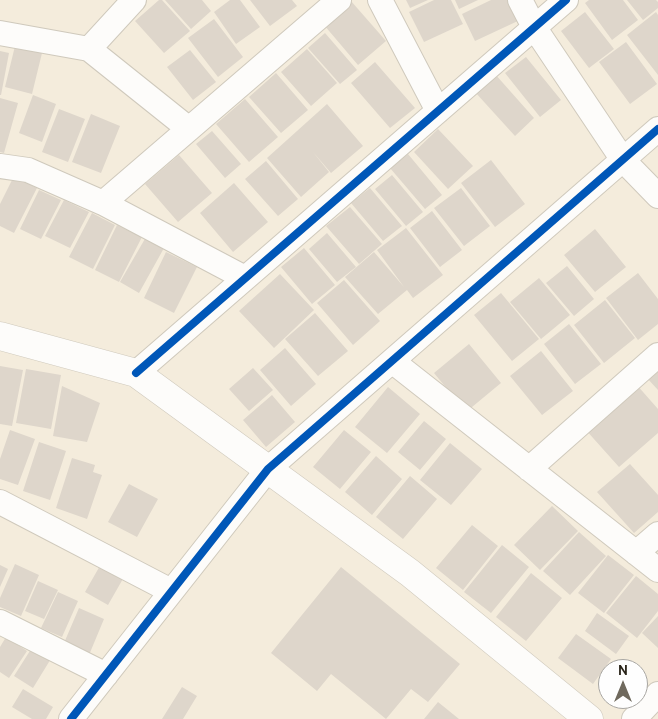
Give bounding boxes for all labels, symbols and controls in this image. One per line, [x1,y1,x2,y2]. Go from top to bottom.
north arrow [598,659,648,709]
text: N [618,661,628,679]

